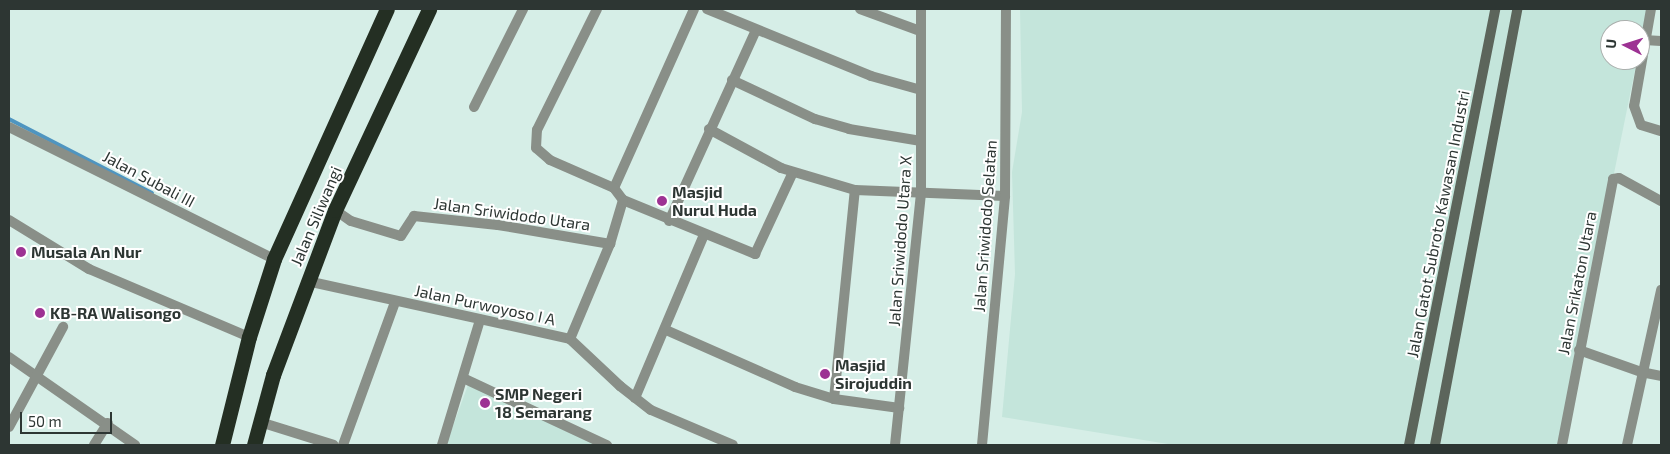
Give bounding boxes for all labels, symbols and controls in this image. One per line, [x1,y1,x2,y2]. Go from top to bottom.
north arrow [1600,20,1650,70]
text: U [1602,38,1619,49]
street label: Jalan Gatot Subroto Kawasan Industri [1403,89,1473,359]
street label: Jalan Sriwidodo Selatan [969,139,1001,313]
street label: Jalan Subali III [100,147,198,211]
street label: Jalan Sriwidodo Utara X [884,155,916,327]
street label: Jalan Siliwangi [286,163,346,269]
place label: Masjid Nurul Huda [672,182,757,220]
street label: Jalan Sriwidodo Utara [432,194,592,234]
marker: Masjid Nurul Huda [656,195,668,207]
street label: Jalan Srikaton Utara [1554,210,1600,356]
place label: Musala An Nur [31,242,142,262]
marker: Musala An Nur [15,246,27,258]
street label: Jalan Purwoyoso I A [413,281,557,329]
place label: KB-RA Walisongo [50,303,182,323]
marker: KB-RA Walisongo [34,307,46,319]
place label: Masjid Sirojuddin [835,355,912,393]
marker: Masjid Sirojuddin [819,368,831,380]
place label: SMP Negeri 18 Semarang [495,384,592,422]
marker: SMP Negeri 18 Semarang [479,397,491,409]
scale bar [22,402,115,434]
text: 50 m [28,412,62,430]

